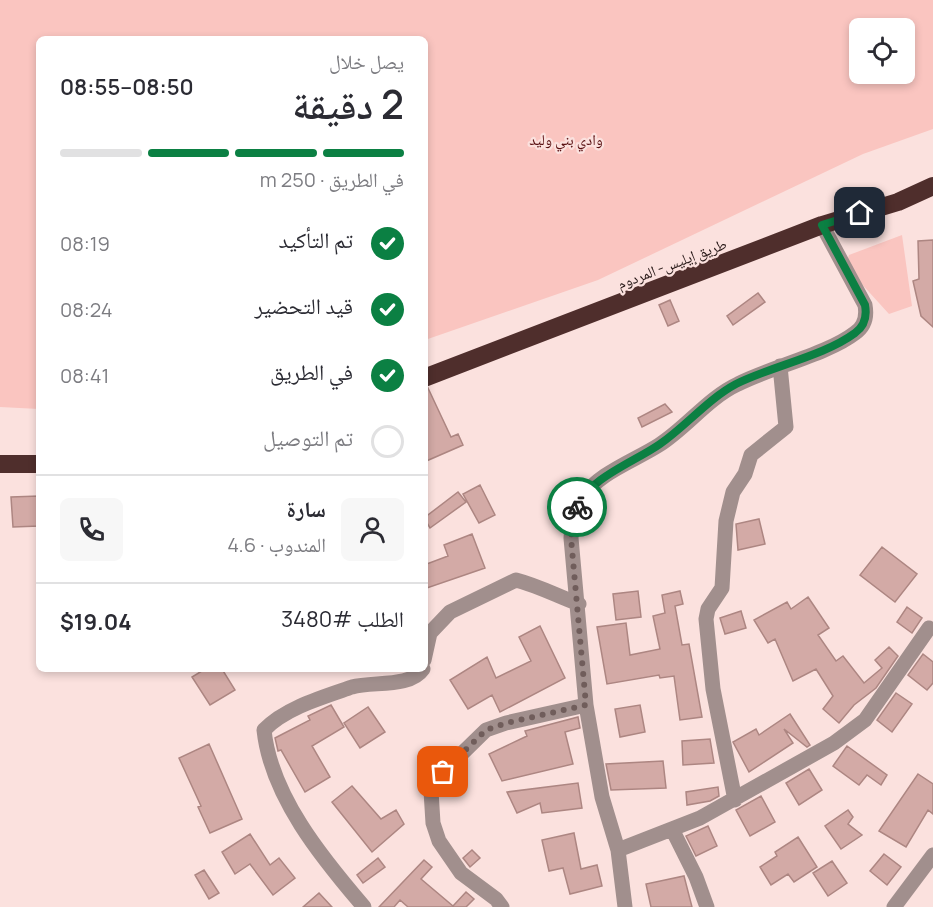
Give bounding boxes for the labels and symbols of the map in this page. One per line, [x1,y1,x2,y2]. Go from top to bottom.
park label: وادي بني وليد [529,129,603,152]
pin [834,187,885,238]
street label: طريق إيليس- المردوم [614,233,730,294]
courier [547,477,607,537]
pin [417,746,468,797]

